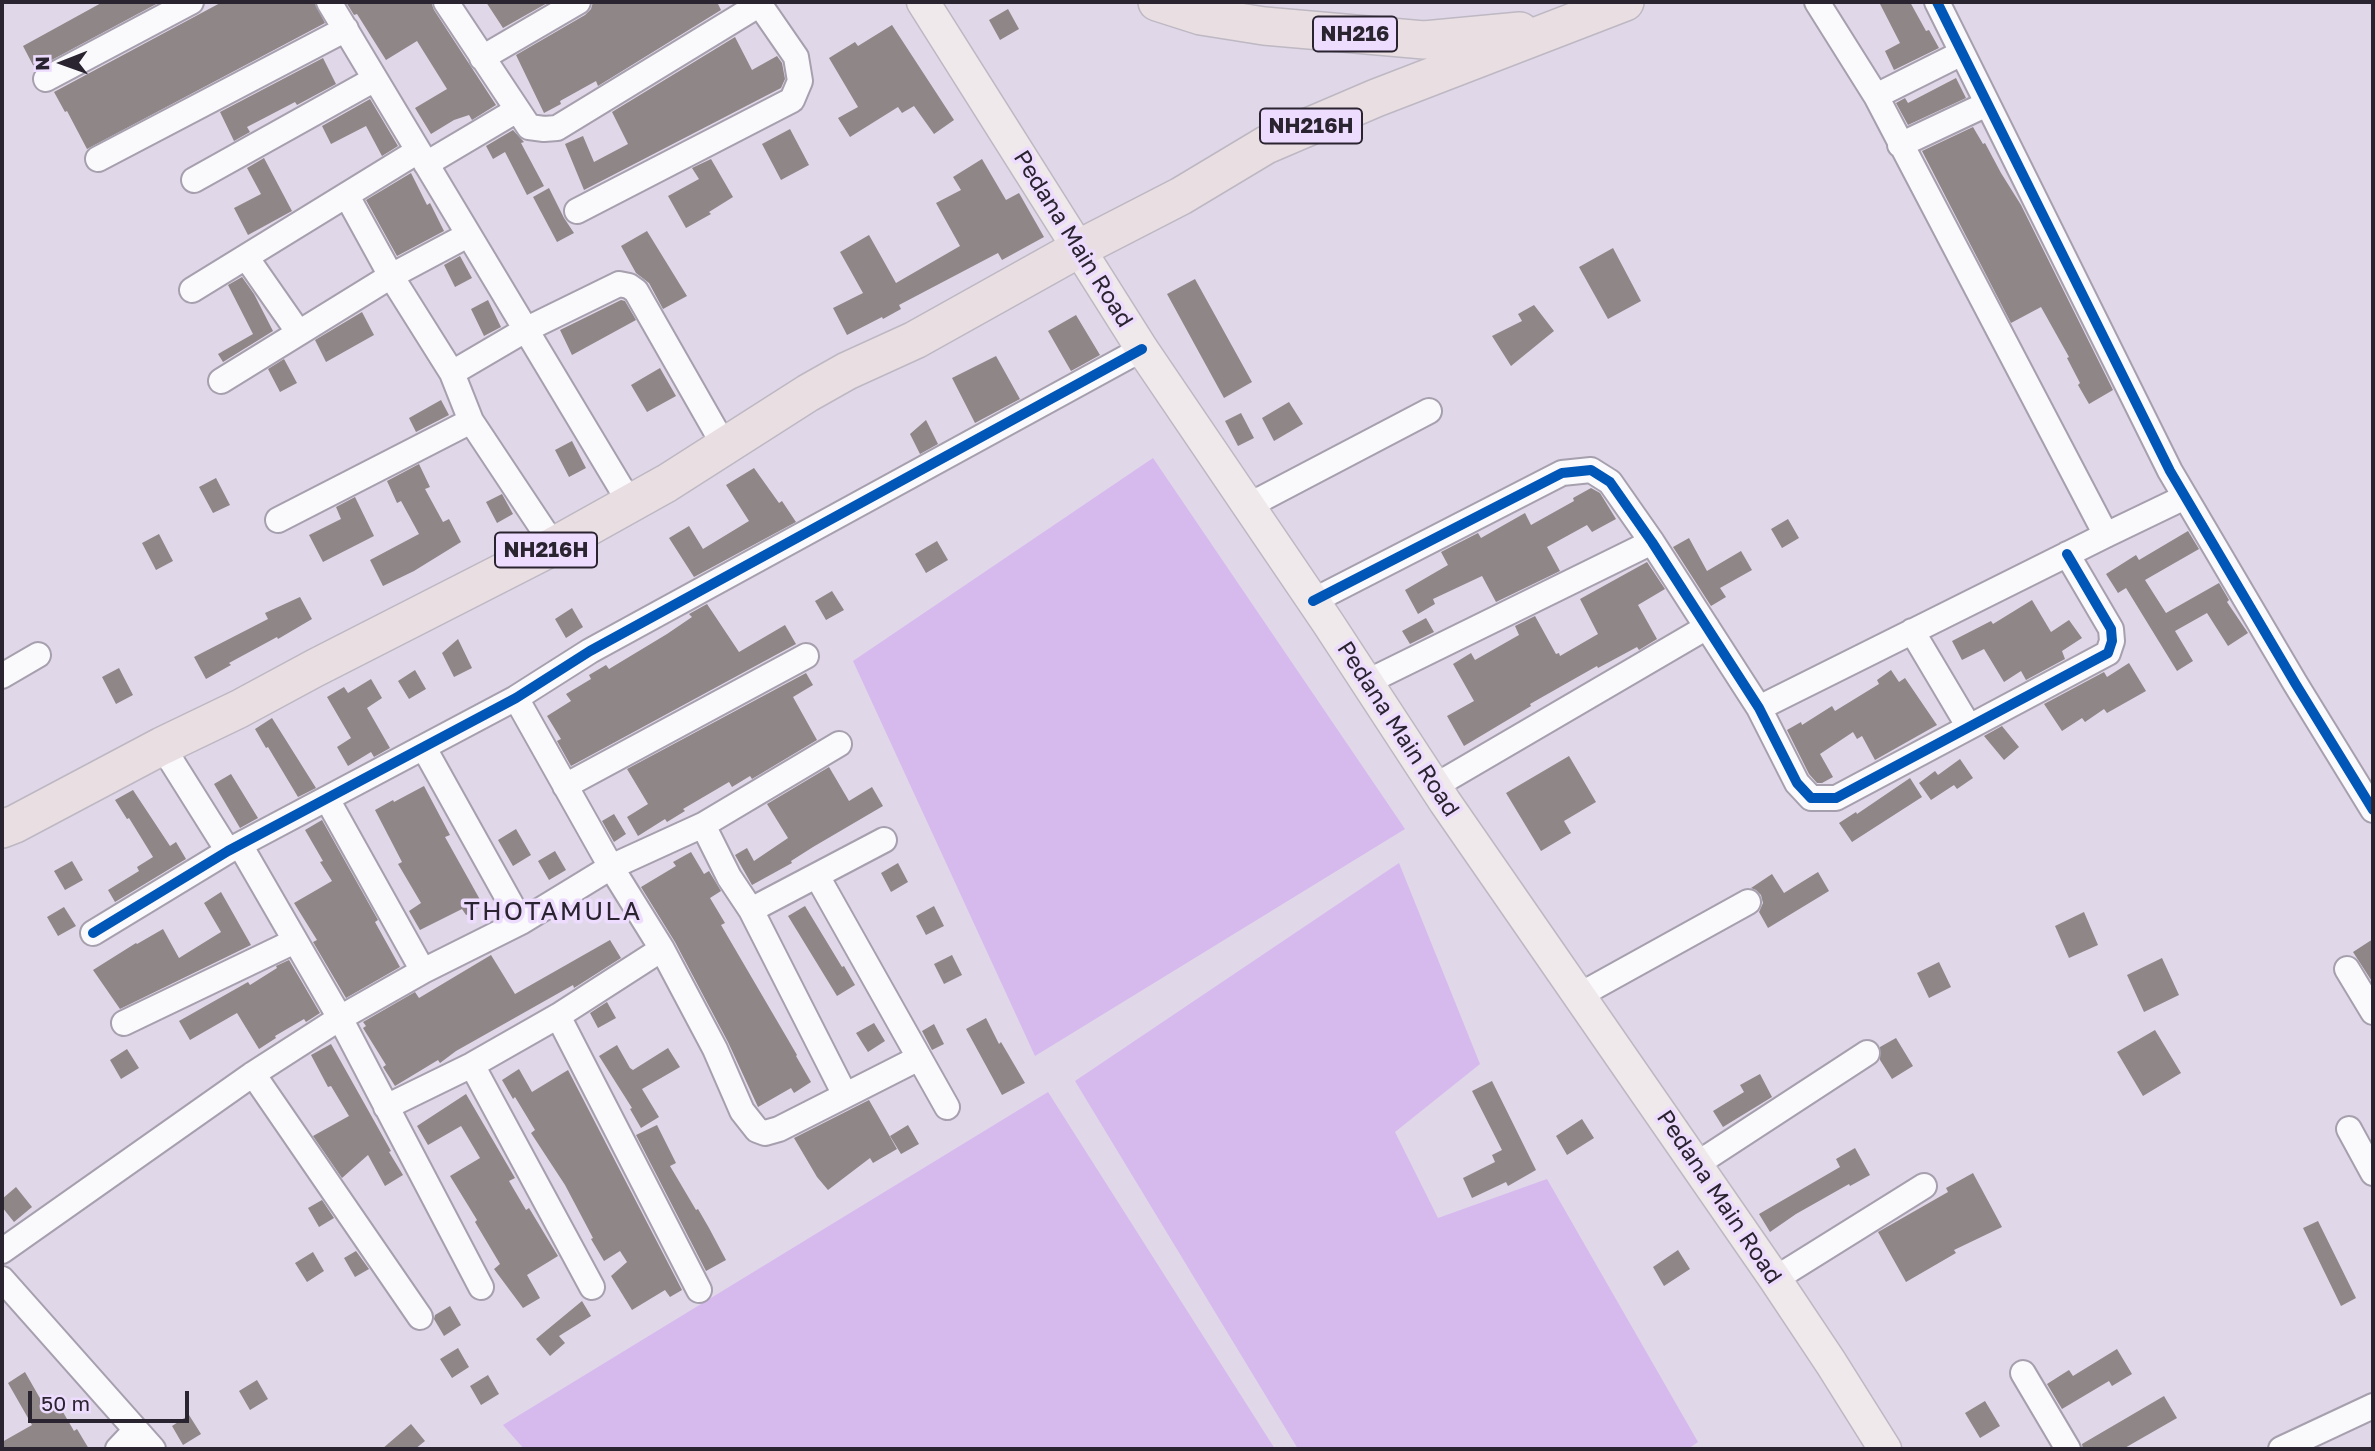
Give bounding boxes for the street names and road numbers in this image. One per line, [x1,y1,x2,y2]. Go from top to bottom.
road number: NH216 [1313,16,1397,52]
road number: NH216H [1260,108,1362,144]
street label: Pedana Main Road [1007,145,1139,333]
road number: NH216H [495,532,597,568]
street label: Pedana Main Road [1331,636,1465,822]
street label: Pedana Main Road [1651,1105,1787,1289]

